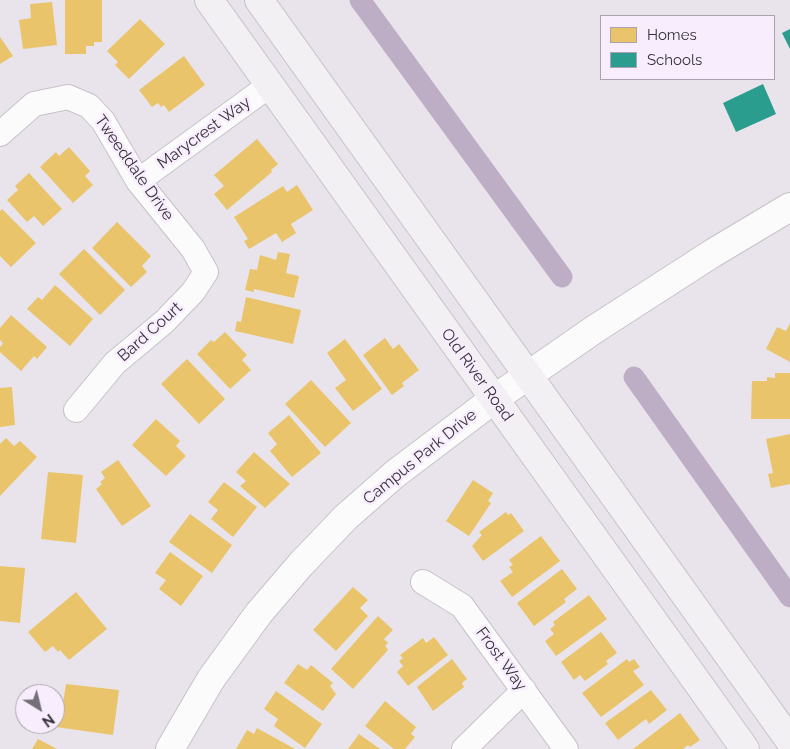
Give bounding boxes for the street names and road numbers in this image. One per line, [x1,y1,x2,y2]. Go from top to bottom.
street label: Marycrest Way [154,93,254,173]
street label: Tweeddale Drive [90,111,178,225]
street label: Bard Court [114,298,186,366]
street label: Old River Road [437,325,517,425]
street label: Campus Park Drive [359,405,481,509]
street label: Frost Way [472,623,530,695]

